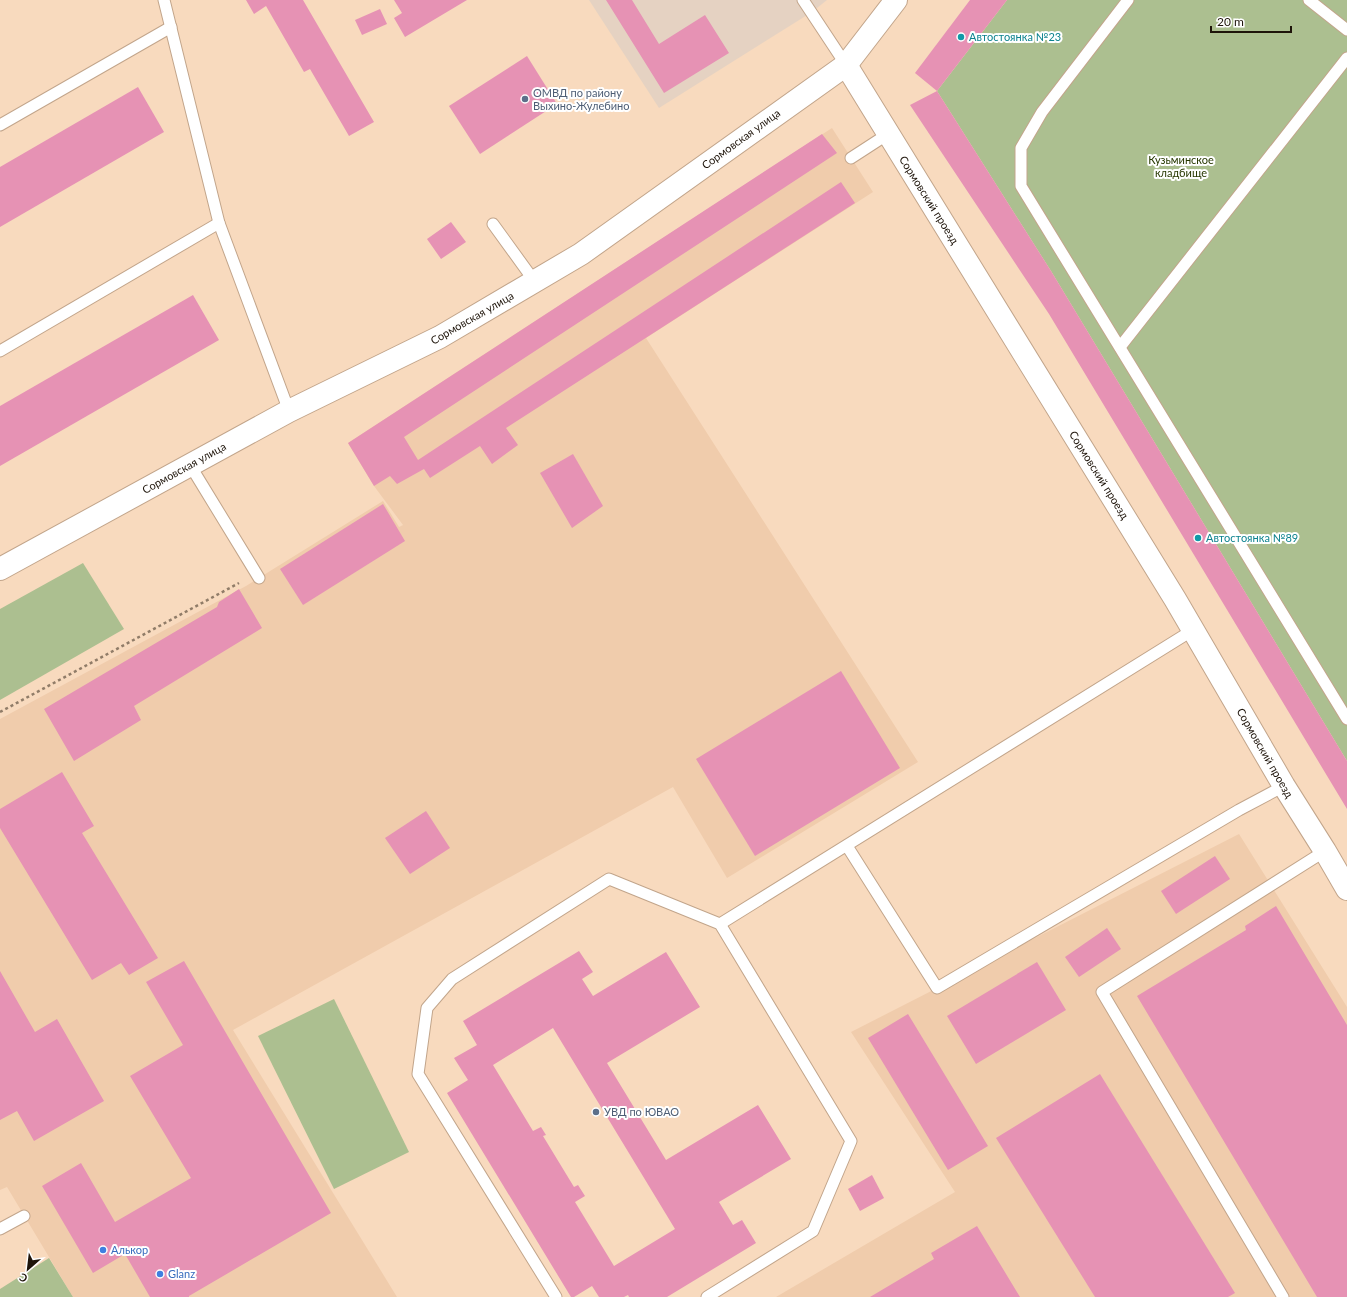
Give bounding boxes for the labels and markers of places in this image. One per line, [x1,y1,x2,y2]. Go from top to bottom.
place label: Автостоянка №23 [969,30,1061,43]
marker: Автостоянка №23 [956,32,966,42]
place label: ОМВД по району Выхино-Жулебино [533,86,629,112]
marker: ОМВД по району Выхино-Жулебино [520,94,530,104]
place label: Автостоянка №89 [1206,531,1298,544]
marker: Автостоянка №89 [1193,533,1203,543]
place label: УВД по ЮВАО [604,1105,679,1118]
marker: УВД по ЮВАО [591,1107,601,1117]
place label: Алькор [111,1243,148,1256]
marker: Алькор [98,1245,108,1255]
place label: Glanz [168,1267,195,1280]
marker: Glanz [155,1269,165,1279]

